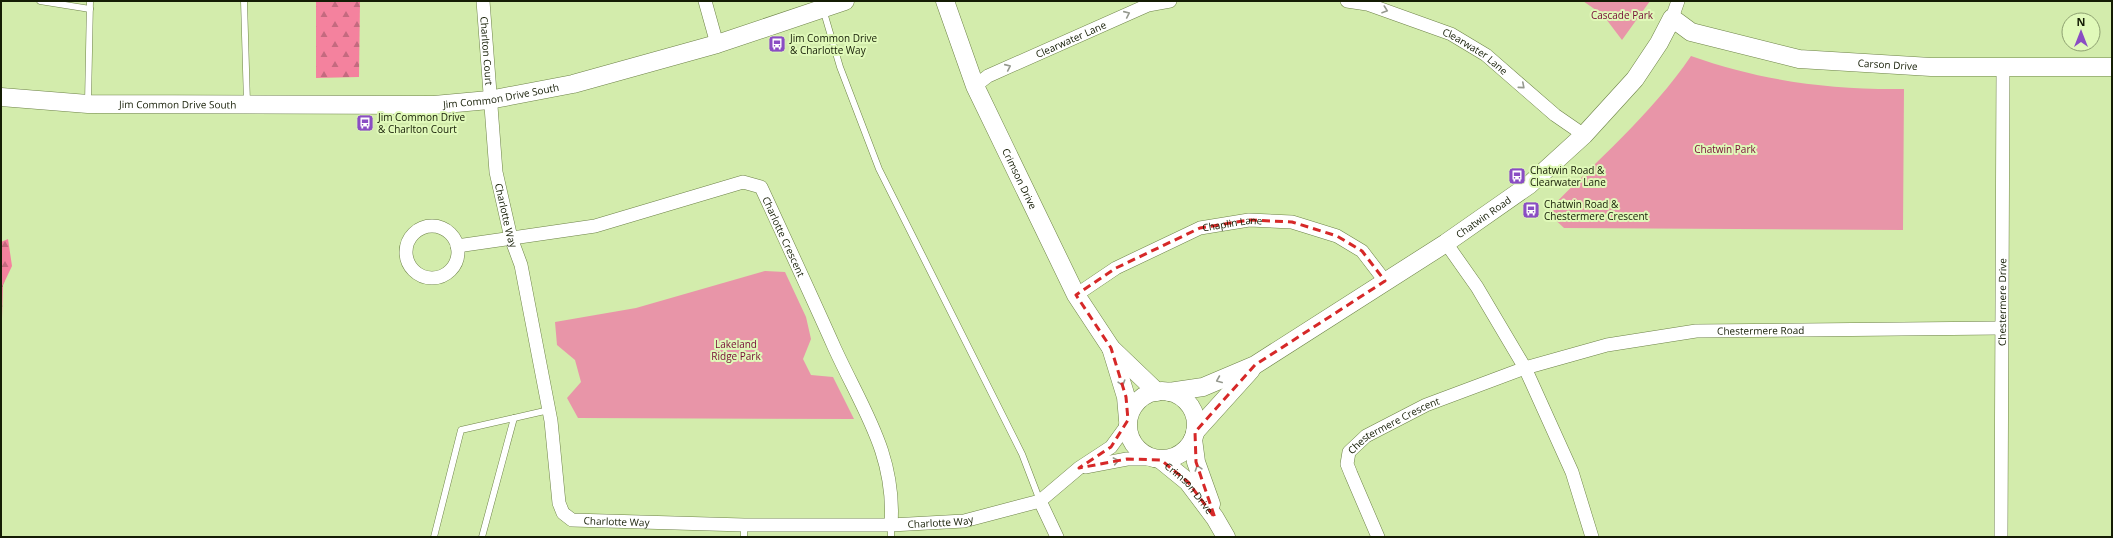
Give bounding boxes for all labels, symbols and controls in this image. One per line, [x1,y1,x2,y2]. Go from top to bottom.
one-way arrow [1381,6,1388,14]
park label: Cascade Park [1591,8,1654,22]
one-way arrow [1122,11,1130,19]
north arrow [2061,12,2101,52]
text: N [2077,14,2085,29]
street label: Charlton Court [477,16,496,86]
street label: Clearwater Lane [1033,17,1109,61]
street label: Clearwater Lane [1441,25,1511,78]
place label: Jim Common Drive & Charlotte Way [789,31,878,57]
bus stop icon: Jim Common Drive & Charlotte Way [767,34,787,54]
street label: Carson Drive [1857,56,1918,73]
one-way arrow [1004,64,1011,72]
street label: Jim Common Drive South [441,80,560,111]
one-way arrow [1517,81,1524,88]
street label: Jim Common Drive South [118,97,236,111]
place label: Jim Common Drive & Charlton Court [377,110,466,136]
bus stop icon: Jim Common Drive & Charlton Court [355,113,375,133]
park label: Chatwin Park [1694,142,1756,156]
street label: Crimson Drive [999,146,1041,212]
place label: Chatwin Road & Clearwater Lane [1530,163,1606,189]
bus stop icon: Chatwin Road & Clearwater Lane [1507,166,1527,186]
street label: Charlotte Way [492,182,521,251]
street label: Chatwin Road [1453,193,1514,241]
street label: Charlotte Crescent [759,194,809,279]
place label: Chatwin Road & Chestermere Crescent [1544,197,1649,223]
bus stop icon: Chatwin Road & Chestermere Crescent [1521,200,1541,220]
street label: Chaplin Lane [1201,213,1263,235]
street label: Chestermere Drive [1995,258,2009,346]
street label: Chestermere Road [1717,323,1804,338]
park label: Lakeland Ridge Park [711,337,761,363]
one-way arrow [1216,375,1224,383]
one-way arrow [1117,380,1126,387]
street label: Chestermere Crescent [1344,393,1442,457]
one-way arrow [1113,458,1119,466]
street label: Crimson Drive [1162,459,1217,517]
one-way arrow [1195,464,1203,471]
street label: Charlotte Way [907,512,976,531]
street label: Charlotte Way [583,513,651,529]

